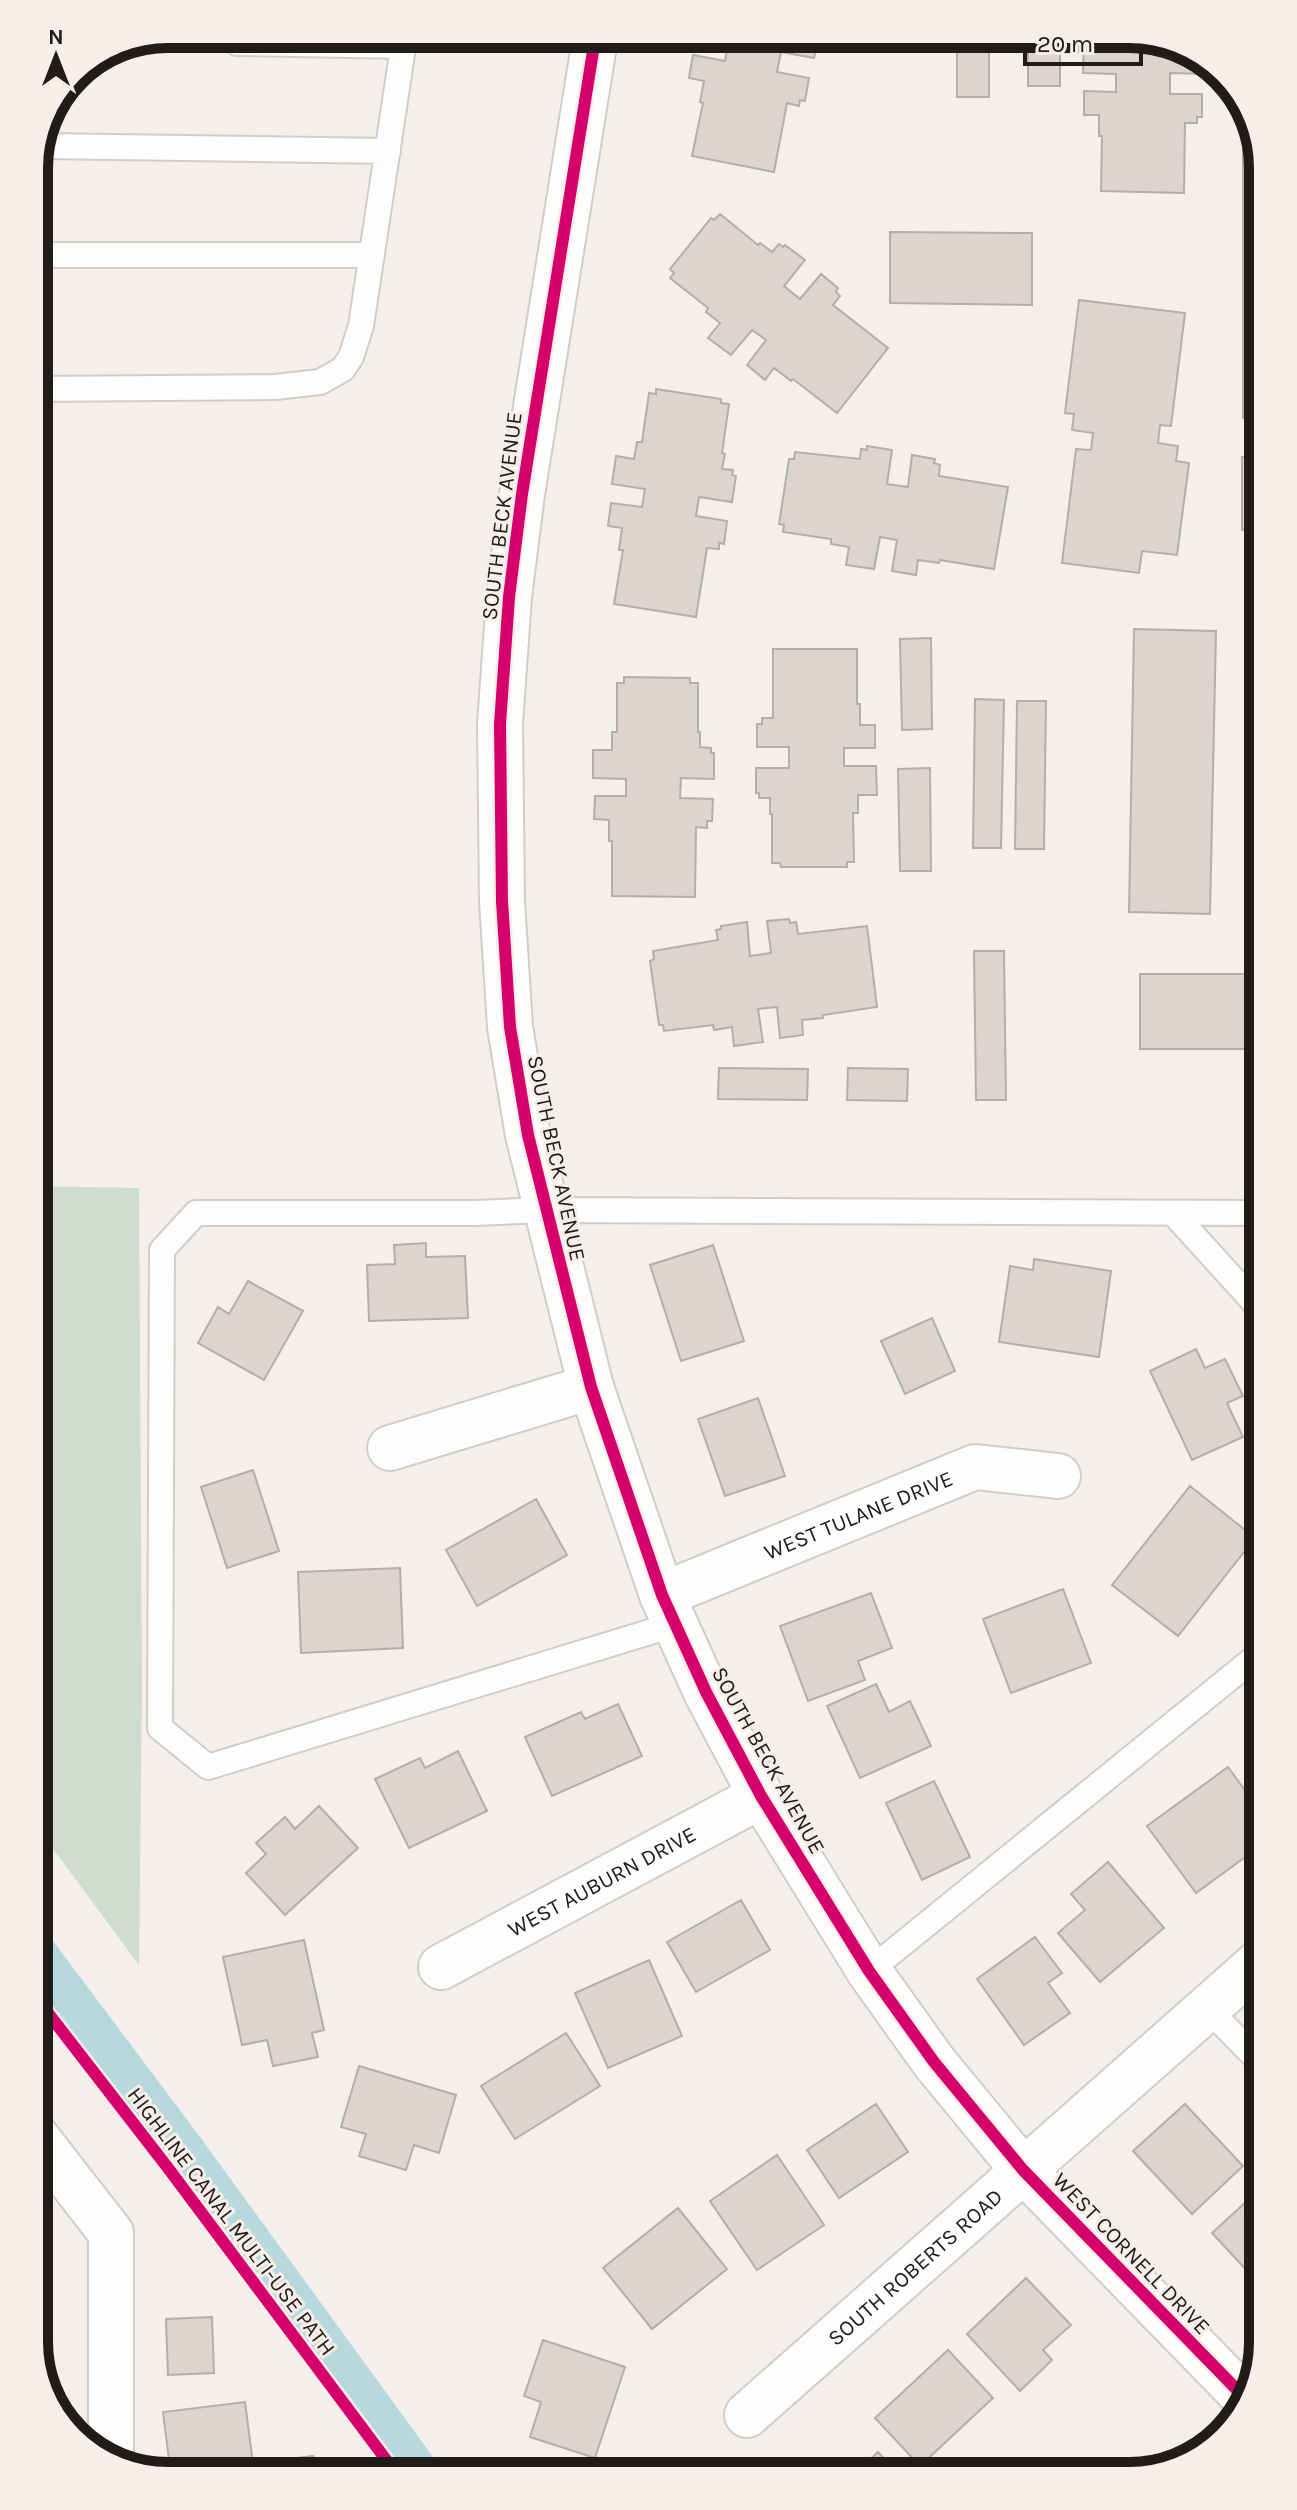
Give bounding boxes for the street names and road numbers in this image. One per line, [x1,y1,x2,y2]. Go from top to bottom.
street label: SOUTH BECK AVENUE [476,411,528,622]
street label: SOUTH BECK AVENUE [522,1053,591,1263]
street label: WEST TULANE DRIVE [760,1466,957,1566]
street label: SOUTH BECK AVENUE [706,1663,830,1858]
street label: WEST AUBURN DRIVE [504,1821,700,1943]
street label: HIGHLINE CANAL MULTI-USE PATH [122,2082,341,2361]
street label: WEST CORNELL DRIVE [1047,2167,1215,2340]
street label: SOUTH ROBERTS ROAD [823,2183,1008,2351]

